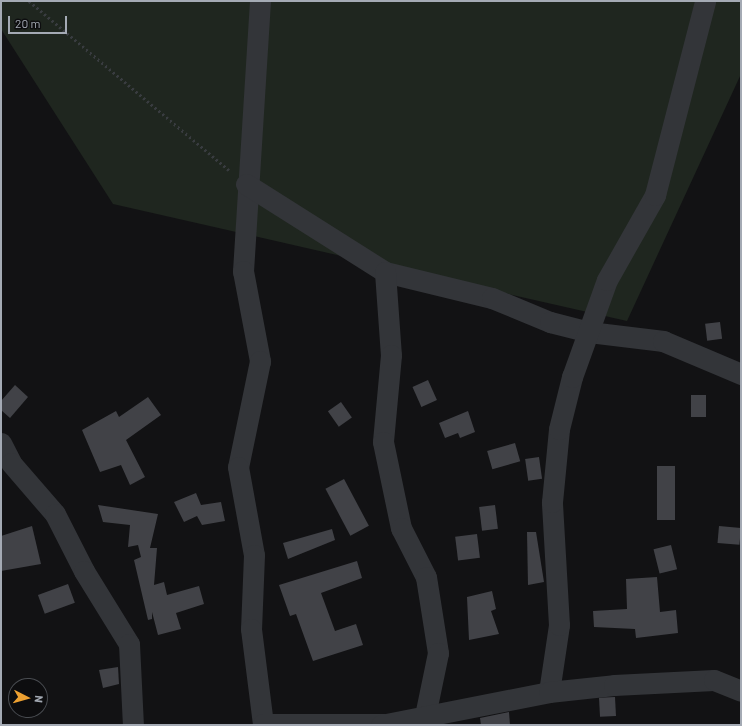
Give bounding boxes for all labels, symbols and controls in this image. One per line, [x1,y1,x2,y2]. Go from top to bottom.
scale bar [10,8,69,34]
text: 20 m [15,16,41,30]
north arrow [8,678,48,718]
text: N [33,695,46,704]

